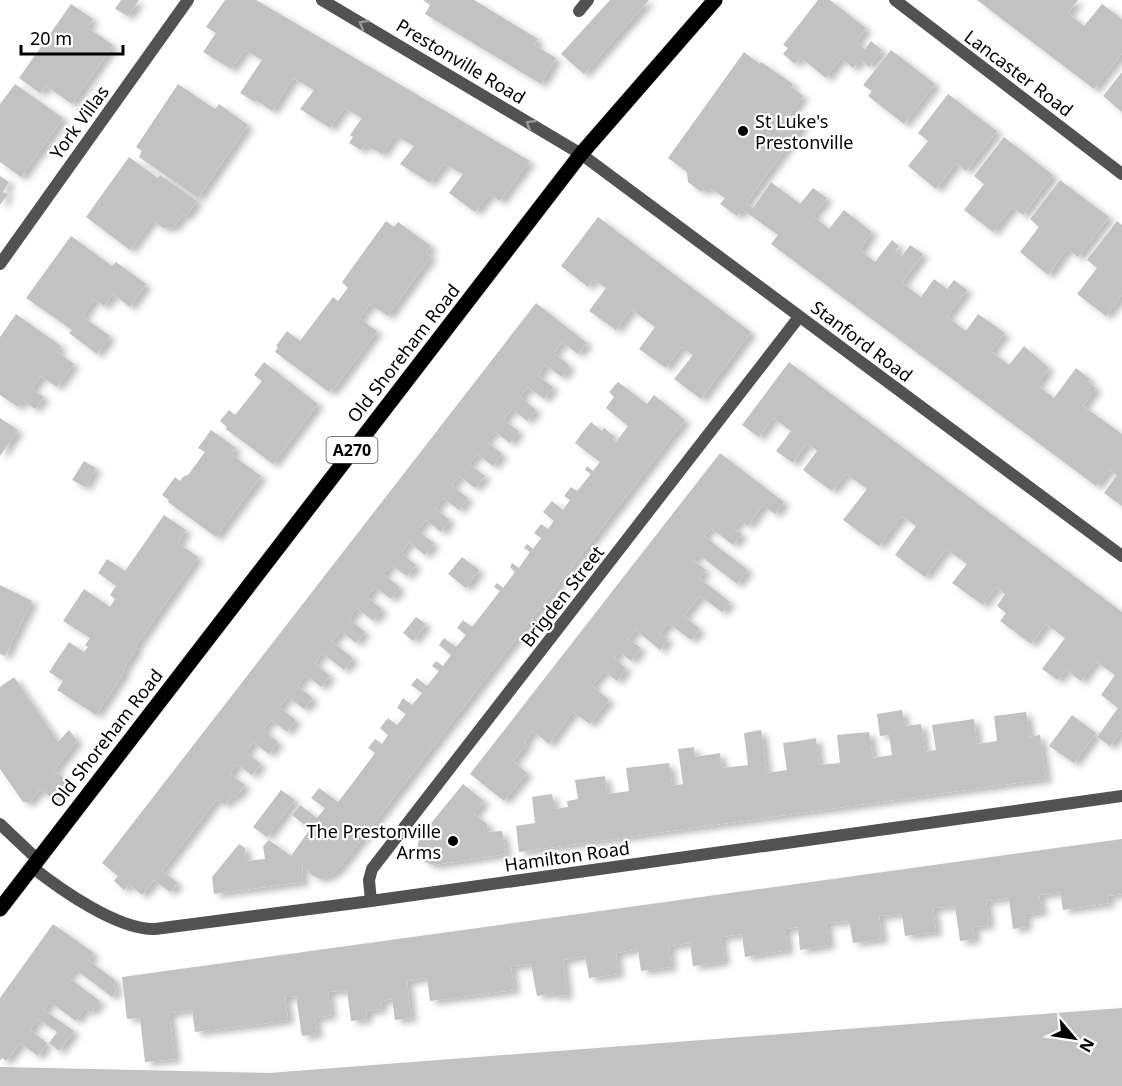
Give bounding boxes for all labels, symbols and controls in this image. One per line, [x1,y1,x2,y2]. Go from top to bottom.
street label: Prestonville Road [392,13,530,109]
scale bar [21,18,123,56]
one-way arrow [359,20,369,31]
street label: Lancaster Road [960,24,1078,122]
text: 20 m [30,26,72,50]
street label: York Villas [44,80,114,164]
place label: St Luke's Prestonville [755,109,853,154]
one-way arrow [526,119,536,131]
marker: St Luke's Prestonville [736,124,750,138]
street label: Old Shoreham Road [341,279,465,427]
street label: Stanford Road [807,295,917,387]
road number: A270 [326,437,378,463]
street label: Brigden Street [515,540,609,652]
street label: Old Shoreham Road [44,664,168,812]
place label: The Prestonville Arms [307,819,441,864]
marker: The Prestonville Arms [446,834,460,848]
street label: Hamilton Road [503,835,631,877]
north arrow [1044,1008,1104,1068]
text: N [1074,1034,1100,1056]

